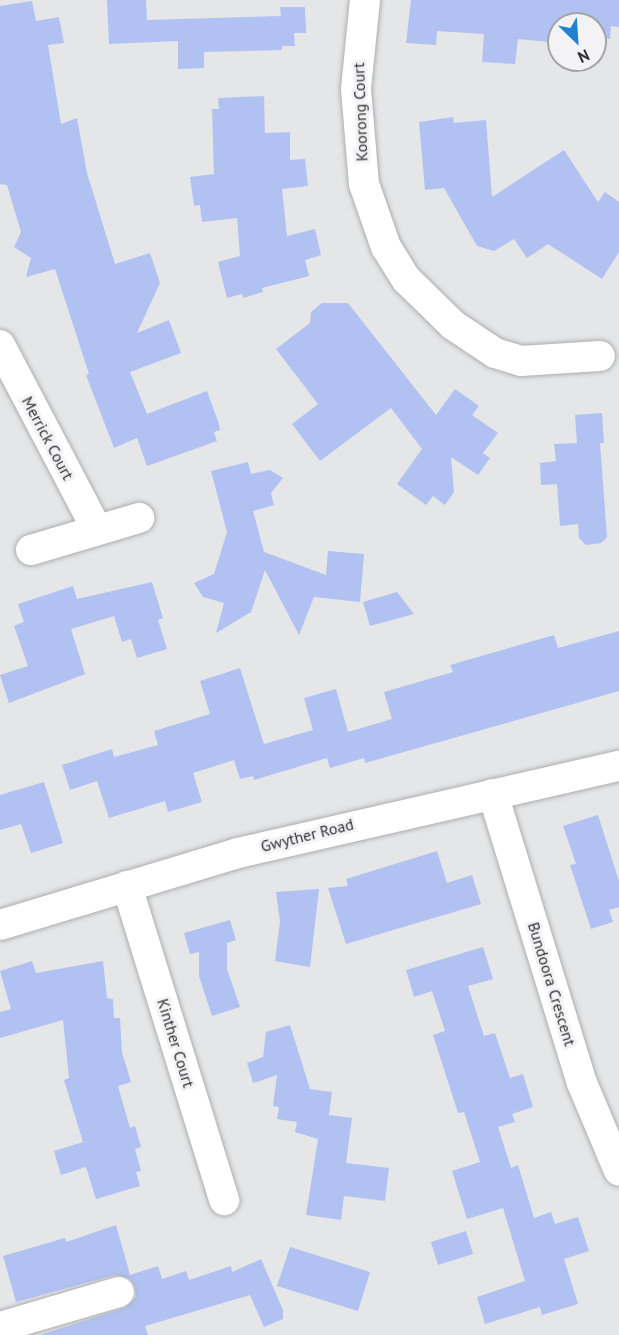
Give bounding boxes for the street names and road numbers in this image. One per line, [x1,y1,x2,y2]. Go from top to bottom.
street label: Koorong Court [349,62,371,162]
street label: Merrick Court [18,393,78,483]
street label: Gwyther Road [259,814,355,856]
street label: Bundoora Crescent [524,920,580,1048]
street label: Kinther Court [153,996,199,1090]

